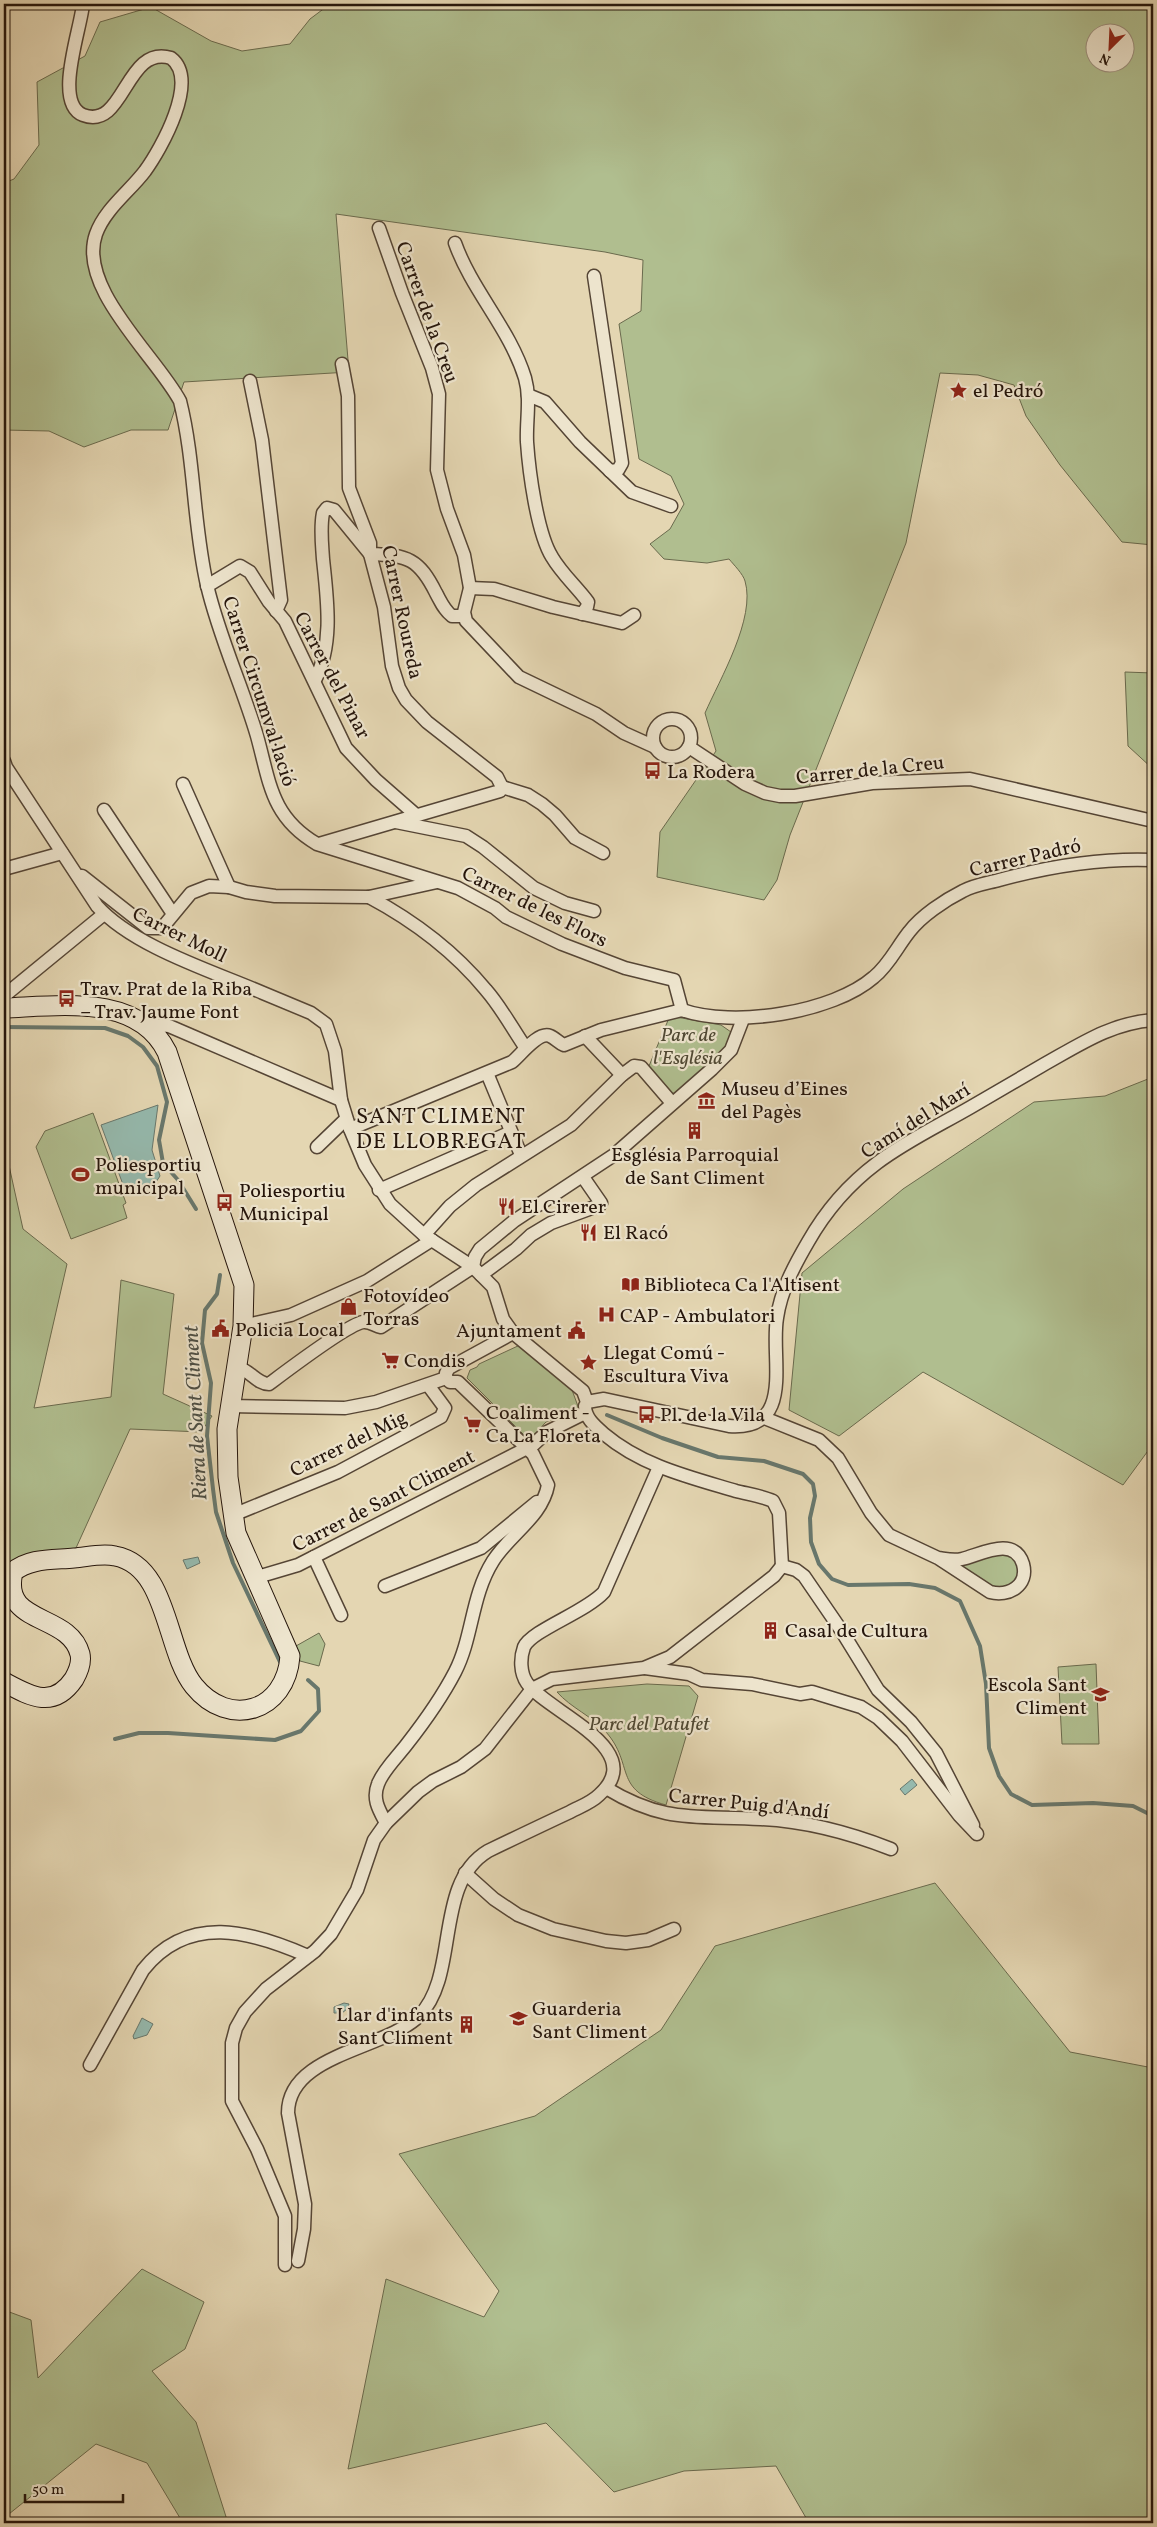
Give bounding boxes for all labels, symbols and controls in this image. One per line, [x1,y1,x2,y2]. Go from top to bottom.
north arrow [1084,22,1134,72]
text: N [1097,48,1114,69]
street label: Carrer de la Creu [388,238,465,387]
place label: el Pedró [973,378,1043,406]
place icon: el Pedró [949,380,969,400]
street label: Carrer Roureda [373,543,429,682]
street label: Carrer Circumval·lació [214,593,302,790]
street label: Carrer del Pinar [286,607,377,744]
street label: Carrer de la Creu [795,749,946,793]
place label: La Rodera [667,759,755,787]
bus stop icon: La Rodera [643,761,663,781]
street label: Carrer Padró [967,833,1084,885]
street label: Carrer de les Flors [456,860,612,955]
street label: Carrer Moll [127,901,231,971]
place label: Trav. Prat de la Riba – Trav. Jaume Font [80,976,252,1027]
bus stop icon: Trav. Prat de la Riba – Trav. Jaume Font [56,989,76,1009]
park label: Parc de l'Església [653,1022,723,1073]
place label: Museu d’Eines del Pagès [721,1076,848,1127]
street label: Camí del Marí [856,1077,976,1167]
museum icon: Museu d’Eines del Pagès [697,1090,717,1110]
district label: SANT CLIMENT DE LLOBREGAT [356,1102,526,1158]
building icon: Església Parroquial de Sant Climent [685,1120,705,1140]
place label: Església Parroquial de Sant Climent [611,1142,779,1193]
place label: Poliesportiu municipal [95,1152,202,1203]
sports icon: Poliesportiu municipal [71,1165,91,1185]
place label: Poliesportiu Municipal [239,1178,346,1229]
bus stop icon: Poliesportiu Municipal [215,1192,235,1212]
place label: El Cirerer [521,1194,606,1222]
restaurant icon: El Cirerer [497,1196,517,1216]
place label: El Racó [603,1220,668,1248]
restaurant icon: El Racó [579,1222,599,1242]
place label: Biblioteca Ca l'Altisent [644,1272,840,1300]
library icon: Biblioteca Ca l'Altisent [620,1274,640,1294]
place label: Fotovídeo Torras [363,1283,449,1334]
shop icon: Fotovídeo Torras [339,1297,359,1317]
place label: CAP - Ambulatori [620,1303,775,1331]
hospital icon: CAP - Ambulatori [596,1305,616,1325]
place label: Policia Local [235,1317,344,1345]
place label: Ajuntament [456,1318,562,1346]
public building icon: Policia Local [211,1319,231,1339]
public building icon: Ajuntament [566,1320,586,1340]
water label: Riera de Sant Climent [177,1324,216,1501]
place label: Llegat Comú - Escultura Viva [603,1340,729,1391]
place label: Condis [404,1348,466,1376]
supermarket icon: Condis [380,1350,400,1370]
place icon: Llegat Comú - Escultura Viva [579,1353,599,1373]
place label: Coaliment - Ca La Floreta [486,1400,601,1451]
place label: Pl. de la Vila [660,1402,765,1430]
street label: Carrer del Mig [286,1404,412,1485]
bus stop icon: Pl. de la Vila [636,1404,656,1424]
supermarket icon: Coaliment - Ca La Floreta [462,1414,482,1434]
street label: Carrer de Sant Climent [288,1444,480,1560]
place label: Casal de Cultura [785,1618,928,1646]
building icon: Casal de Cultura [761,1620,781,1640]
place label: Escola Sant Climent [987,1672,1087,1723]
school or university icon: Escola Sant Climent [1091,1685,1111,1705]
park label: Parc del Patufet [588,1711,710,1739]
street label: Carrer Puig d'Andí [667,1783,830,1827]
place label: Guarderia Sant Climent [532,1996,647,2047]
place label: Llar d'infants Sant Climent [336,2002,453,2053]
school or university icon: Guarderia Sant Climent [508,2009,528,2029]
building icon: Llar d'infants Sant Climent [457,2015,477,2035]
scale bar [25,2472,122,2504]
text: 50 m [32,2480,64,2501]

